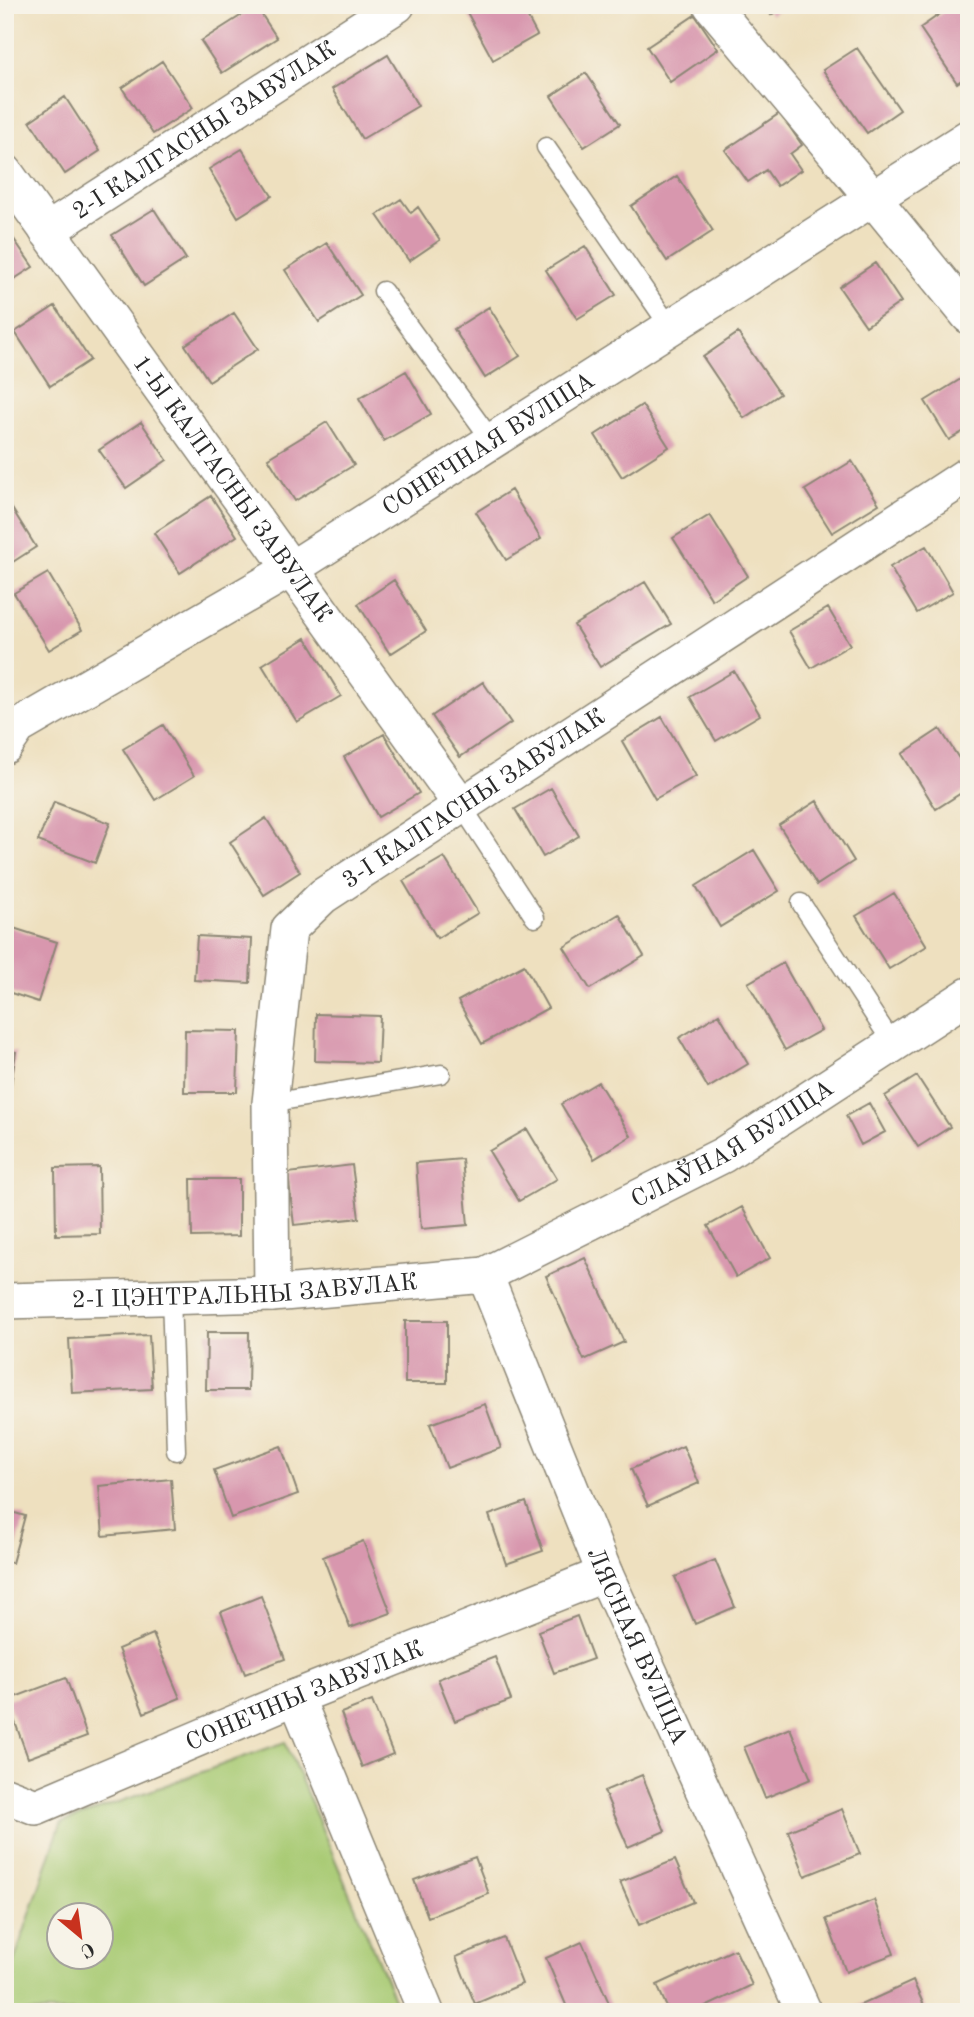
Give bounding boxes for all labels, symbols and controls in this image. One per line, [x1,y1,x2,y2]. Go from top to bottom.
street label: 2-І КАЛГАСНЫ ЗАВУЛАК [69,38,341,225]
street label: 1-Ы КАЛГАСНЫ ЗАВУЛАК [127,352,335,627]
street label: СОНЕЧНАЯ ВУЛІЦА [379,369,599,521]
street label: 3-І КАЛГАСНЫ ЗАВУЛАК [339,705,610,894]
street label: СЛАЎНАЯ ВУЛІЦА [628,1077,838,1213]
street label: 2-І ЦЭНТРАЛЬНЫ ЗАВУЛАК [71,1271,419,1313]
street label: ЛЯСНАЯ ВУЛІЦА [582,1545,691,1748]
street label: СОНЕЧНЫ ЗАВУЛАК [183,1638,427,1756]
north arrow [46,1902,116,1972]
text: С [77,1937,97,1960]

